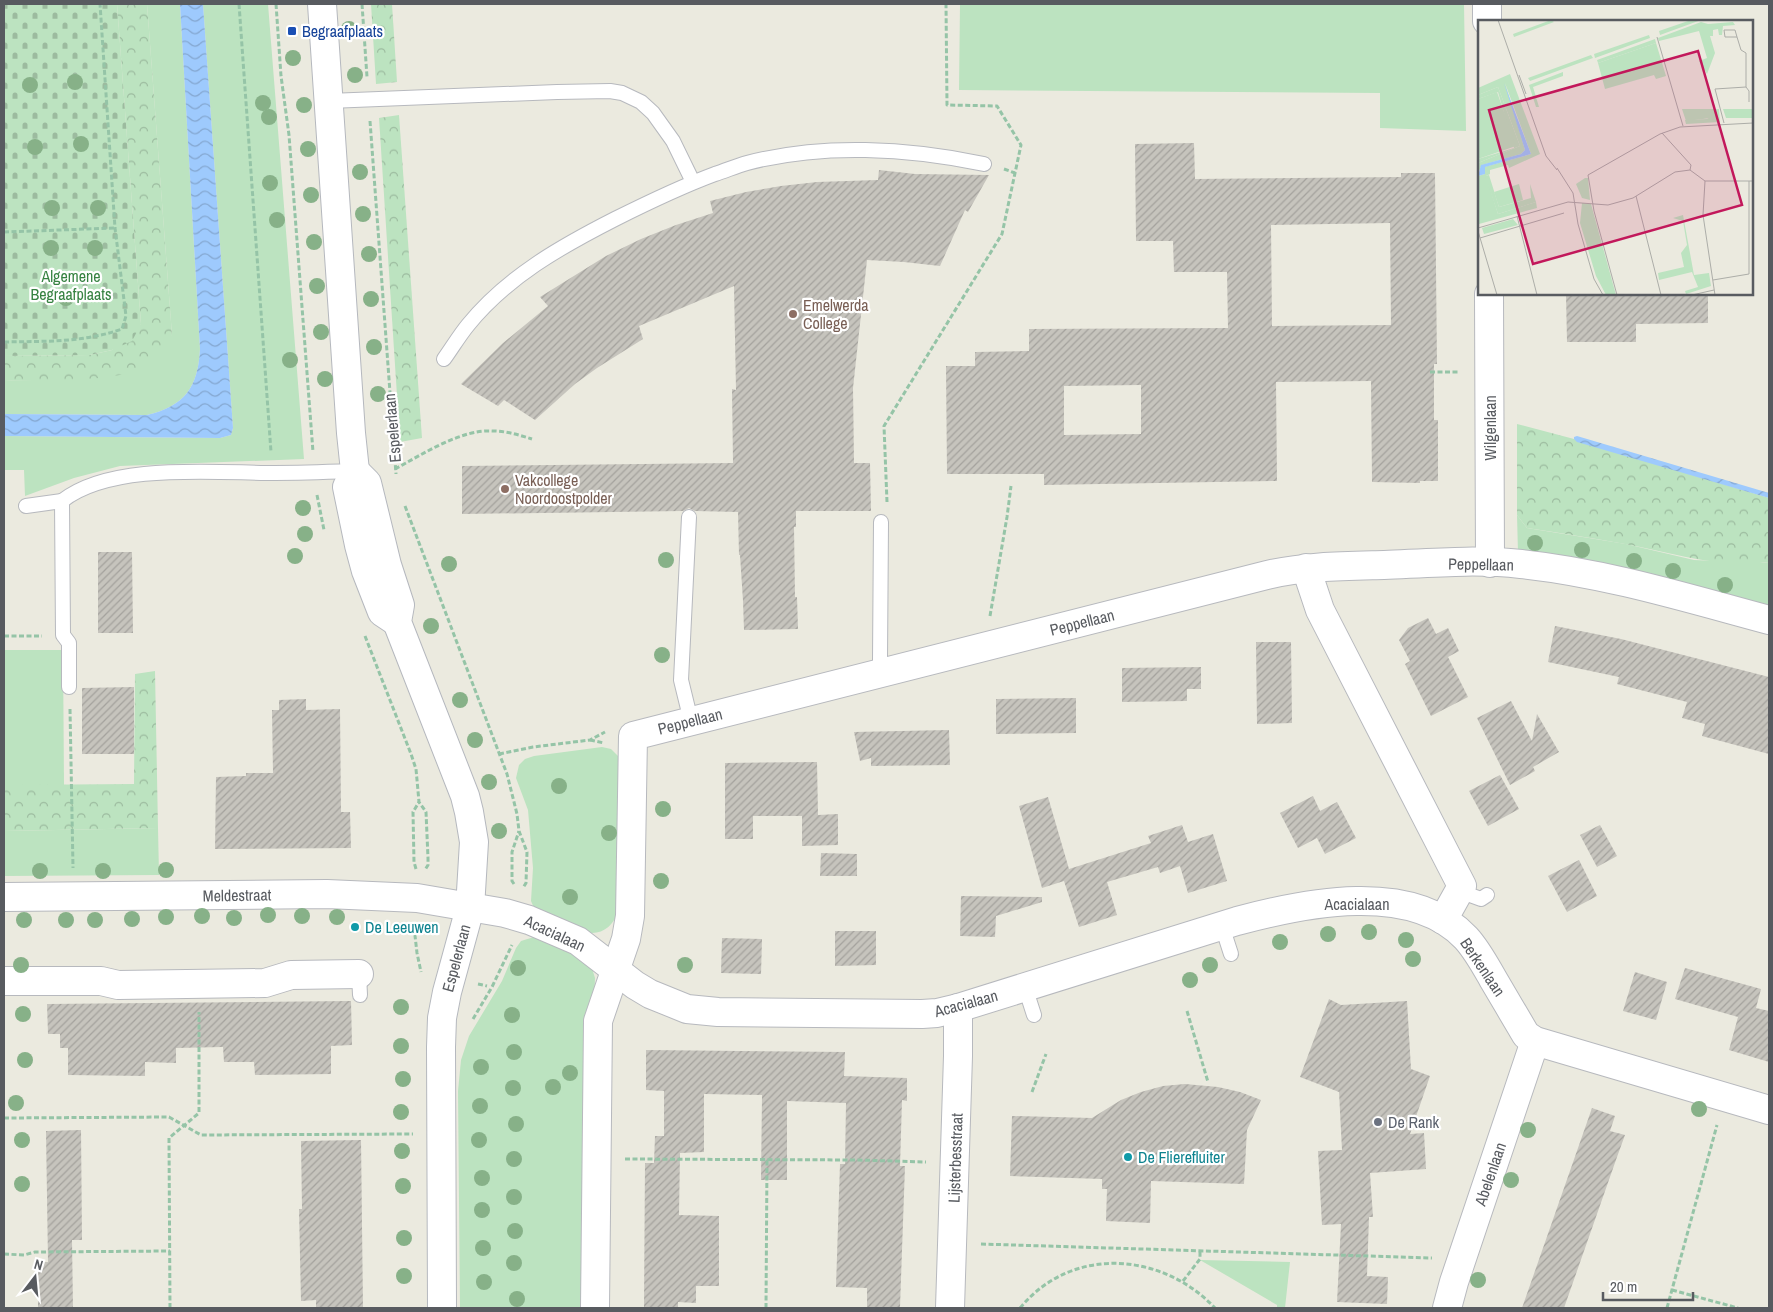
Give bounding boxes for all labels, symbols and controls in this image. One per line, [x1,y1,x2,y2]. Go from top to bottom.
place label: Begraafplaats [302,20,383,42]
inset map [1478,20,1753,295]
marker: Begraafplaats [286,25,298,37]
park label: Algemene Begraafplaats [31,265,111,305]
place label: Emelwerda College [803,294,869,334]
marker: Emelwerda College [787,308,799,320]
street label: Espelerlaan [378,393,406,463]
street label: Wilgenlaan [1479,395,1501,461]
place label: Vakcollege Noordoostpolder [515,469,613,509]
marker: Vakcollege Noordoostpolder [499,483,511,495]
street label: Peppellaan [1448,552,1514,576]
street label: Peppellaan [1047,603,1117,641]
street label: Peppellaan [655,702,725,740]
street label: Meldestraat [203,883,272,907]
street label: Acacialaan [1324,893,1389,915]
street label: Acacialaan [520,909,589,957]
place label: De Leeuwen [365,916,439,938]
marker: De Leeuwen [349,921,361,933]
street label: Espelerlaan [436,922,476,994]
street label: Berkenlaan [1455,933,1511,1001]
street label: Acacialaan [931,984,1000,1022]
place label: De Rank [1388,1111,1439,1133]
street label: Lijsterbesstraat [942,1112,968,1203]
marker: De Rank [1372,1116,1384,1128]
street label: Abelenlaan [1469,1139,1511,1210]
place label: De Flierefluiter [1138,1146,1225,1168]
marker: De Flierefluiter [1122,1151,1134,1163]
north arrow [10,1252,60,1302]
text: N [32,1255,45,1274]
scale bar [1603,1270,1693,1302]
text: 20 m [1610,1276,1637,1297]

